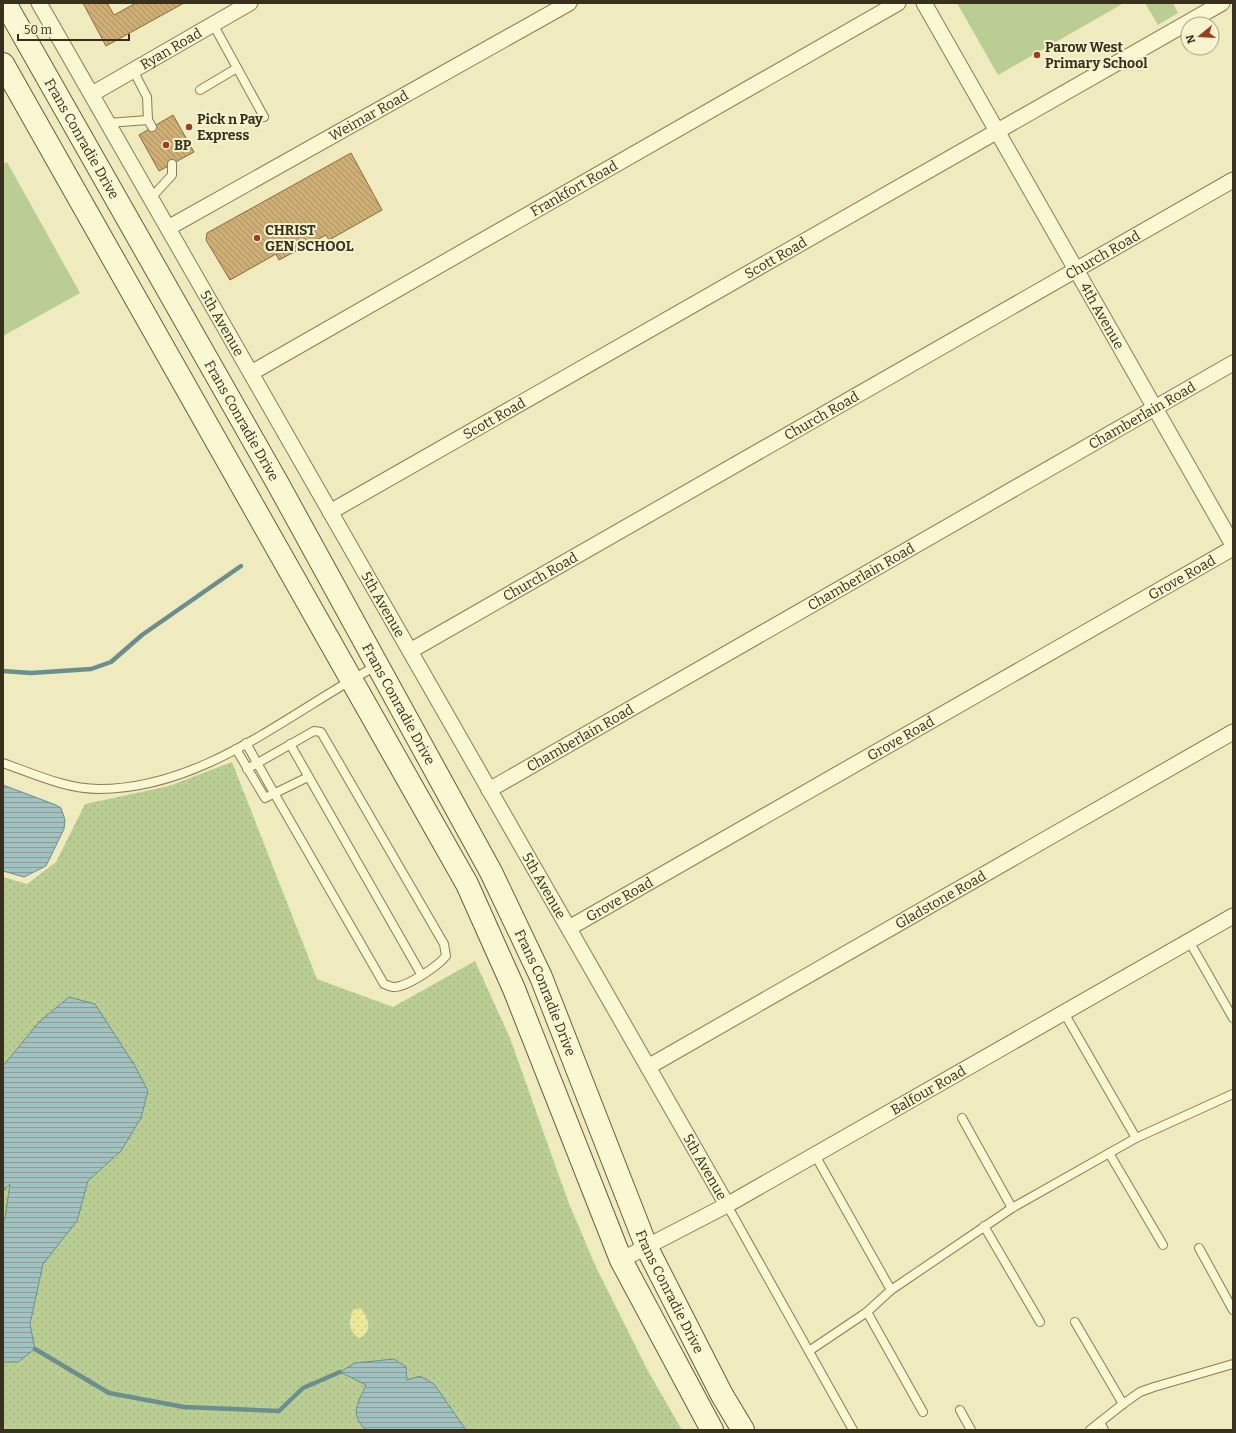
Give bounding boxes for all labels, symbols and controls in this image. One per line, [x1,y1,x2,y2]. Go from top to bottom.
scale bar [18,16,129,42]
north arrow [1180,16,1220,56]
text: 50 m [24,23,53,37]
street label: Ryan Road [137,24,205,73]
text: N [1183,32,1198,45]
place label: Parow West Primary School [1045,39,1148,72]
marker: Parow West Primary School [1032,50,1042,60]
street label: Frans Conradie Drive [41,75,123,202]
street label: Weimar Road [326,86,411,144]
place label: Pick n Pay Express [197,111,263,144]
marker: Pick n Pay Express [184,122,194,132]
place label: BP [174,137,192,154]
marker: BP [161,140,171,150]
street label: Frankfort Road [527,157,620,220]
place label: CHRIST GEN SCHOOL [265,222,354,255]
street label: Church Road [1062,227,1143,283]
marker: CHRIST GEN SCHOOL [252,233,262,243]
street label: Scott Road [741,233,810,282]
street label: 4th Avenue [1077,279,1128,352]
street label: 5th Avenue [197,287,248,359]
street label: Frans Conradie Drive [201,357,283,484]
street label: Chamberlain Road [1086,378,1199,453]
street label: Church Road [781,387,862,444]
street label: Scott Road [460,394,528,443]
street label: Chamberlain Road [805,539,918,614]
street label: Church Road [500,548,581,605]
street label: Grove Road [1145,551,1218,603]
street label: 5th Avenue [358,568,409,640]
street label: Frans Conradie Drive [359,640,439,768]
street label: Chamberlain Road [524,700,637,775]
street label: Grove Road [864,712,937,764]
street label: 5th Avenue [519,850,570,922]
street label: Gladstone Road [892,867,989,932]
street label: Grove Road [583,873,656,925]
street label: Frans Conradie Drive [511,926,580,1058]
street label: Balfour Road [887,1062,969,1118]
street label: 5th Avenue [680,1131,731,1203]
street label: Frans Conradie Drive [632,1227,708,1356]

